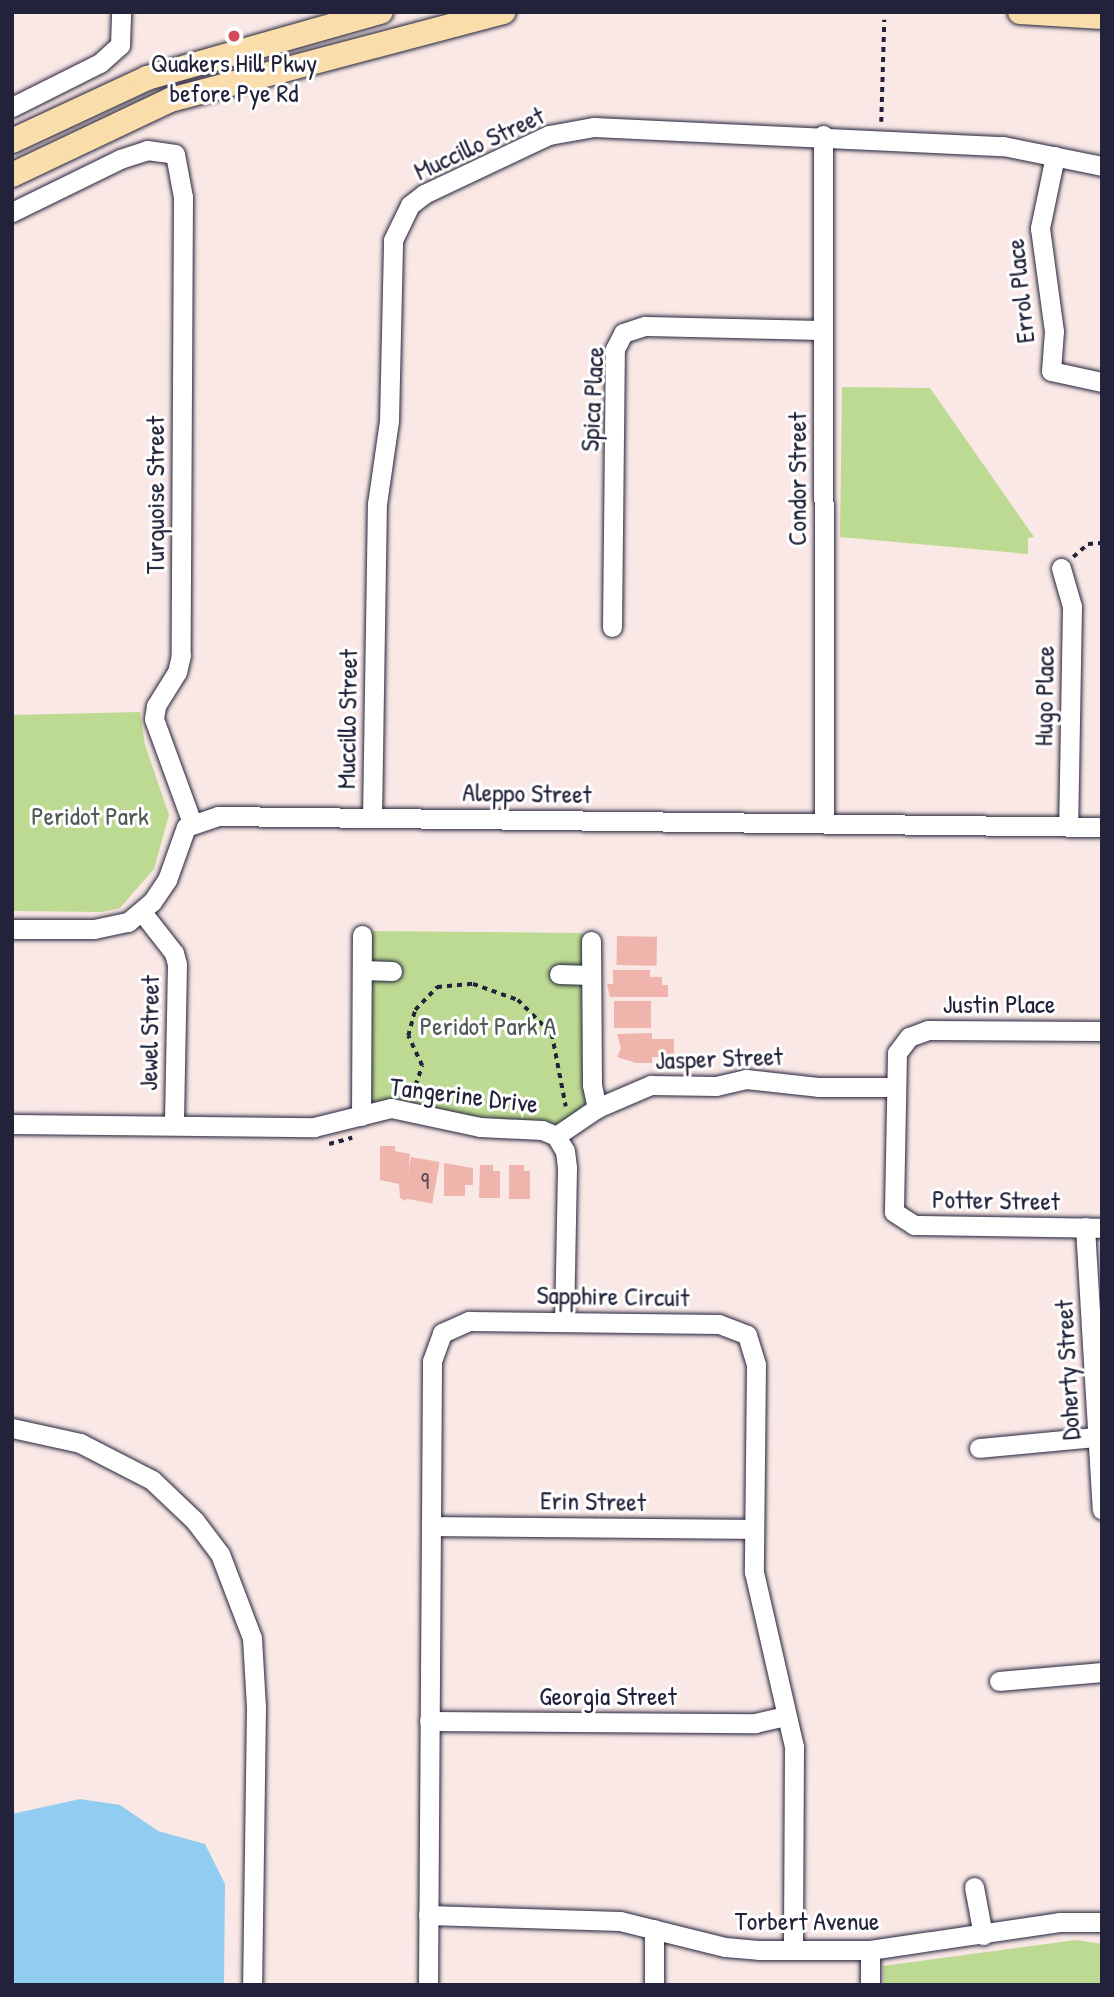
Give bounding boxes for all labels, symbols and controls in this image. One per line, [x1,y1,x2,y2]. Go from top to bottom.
marker: Quakers Hill Pkwy before Pye Rd [226,28,242,44]
place label: Quakers Hill Pkwy before Pye Rd [151,47,317,108]
street label: Muccillo Street [409,99,549,187]
street label: Errol Place [999,237,1041,345]
street label: Spica Place [574,346,610,452]
street label: Condor Street [781,412,813,546]
street label: Turquoise Street [139,416,171,574]
street label: Hugo Place [1028,645,1060,747]
street label: Muccillo Street [330,649,364,789]
street label: Aleppo Street [462,776,592,810]
park label: Peridot Park [31,800,149,832]
street label: Jewel Street [132,975,166,1091]
street label: Justin Place [943,988,1055,1020]
park label: Peridot Park A [420,1010,556,1042]
street label: Jasper Street [655,1040,783,1076]
street label: Tangerine Drive [388,1070,540,1120]
house number: 9 [421,1167,429,1195]
street label: Potter Street [932,1183,1060,1217]
street label: Sapphire Circuit [536,1279,690,1313]
street label: Doherty Street [1048,1299,1086,1441]
street label: Erin Street [540,1484,646,1518]
street label: Georgia Street [539,1680,677,1712]
street label: Torbert Avenue [735,1905,879,1937]

